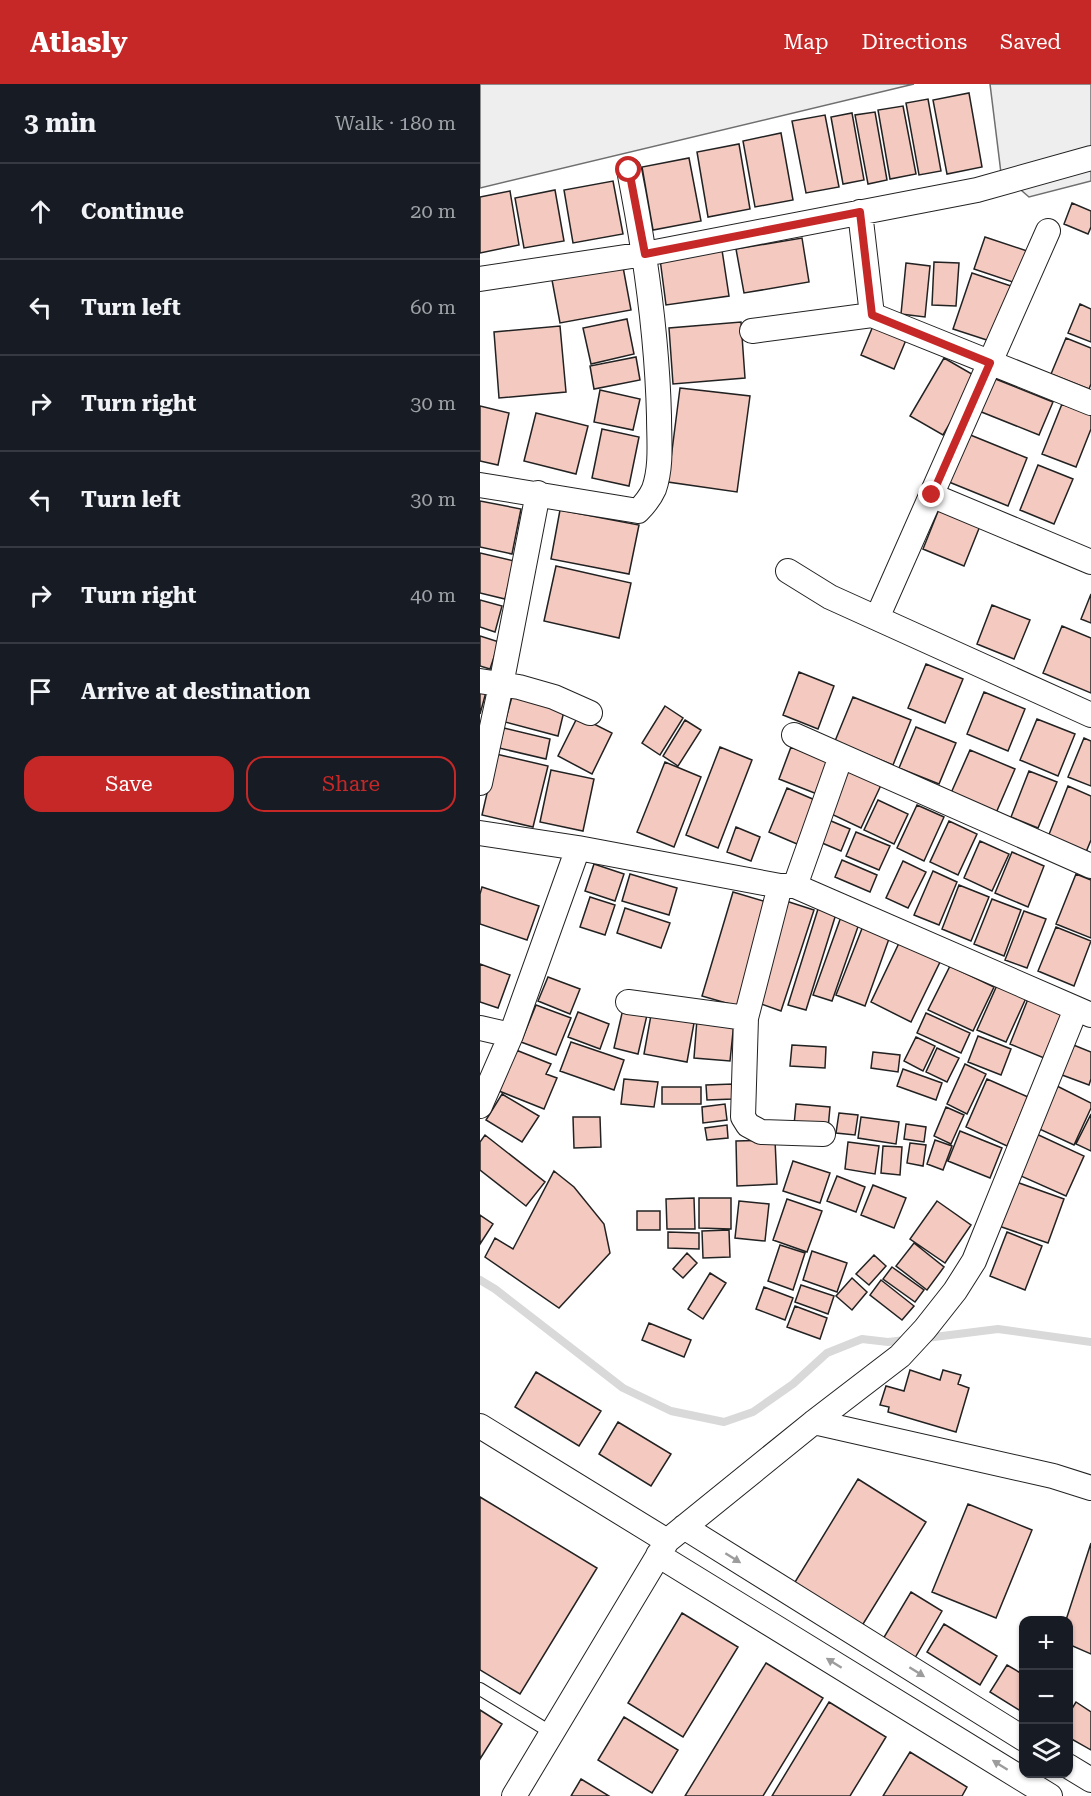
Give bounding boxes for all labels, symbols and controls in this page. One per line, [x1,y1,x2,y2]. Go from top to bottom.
text: Atlasly [30,26,128,59]
text: Map [784,30,828,54]
text: Directions [861,30,967,54]
text: Saved [1000,30,1061,54]
text: 3 min [24,108,96,138]
text: Walk · 180 m [335,111,456,135]
route start [615,156,641,182]
icon: ahead [24,195,57,228]
text: Continue [81,199,184,224]
text: 20 m [410,199,456,223]
icon: left [24,291,57,324]
text: Turn left [81,295,181,320]
text: 60 m [410,295,456,319]
icon: right [24,387,57,420]
text: Turn right [81,391,196,416]
text: 30 m [410,391,456,415]
route end [918,481,944,507]
icon: left [24,483,57,516]
text: Turn left [81,487,181,512]
text: 30 m [410,487,456,511]
icon: right [24,579,57,612]
text: Turn right [81,583,196,608]
text: 40 m [410,583,456,607]
icon: arrive [24,675,57,708]
text: Arrive at destination [81,679,310,704]
button: Save [24,756,234,812]
button: Share [246,756,456,812]
one-way arrow [725,1553,742,1564]
map controls [1019,1616,1073,1778]
button: + [1019,1616,1073,1670]
one-way arrow [826,1658,842,1669]
one-way arrow [909,1667,925,1678]
button: − [1019,1670,1073,1724]
button: layers [1019,1724,1073,1778]
one-way arrow [992,1760,1008,1771]

